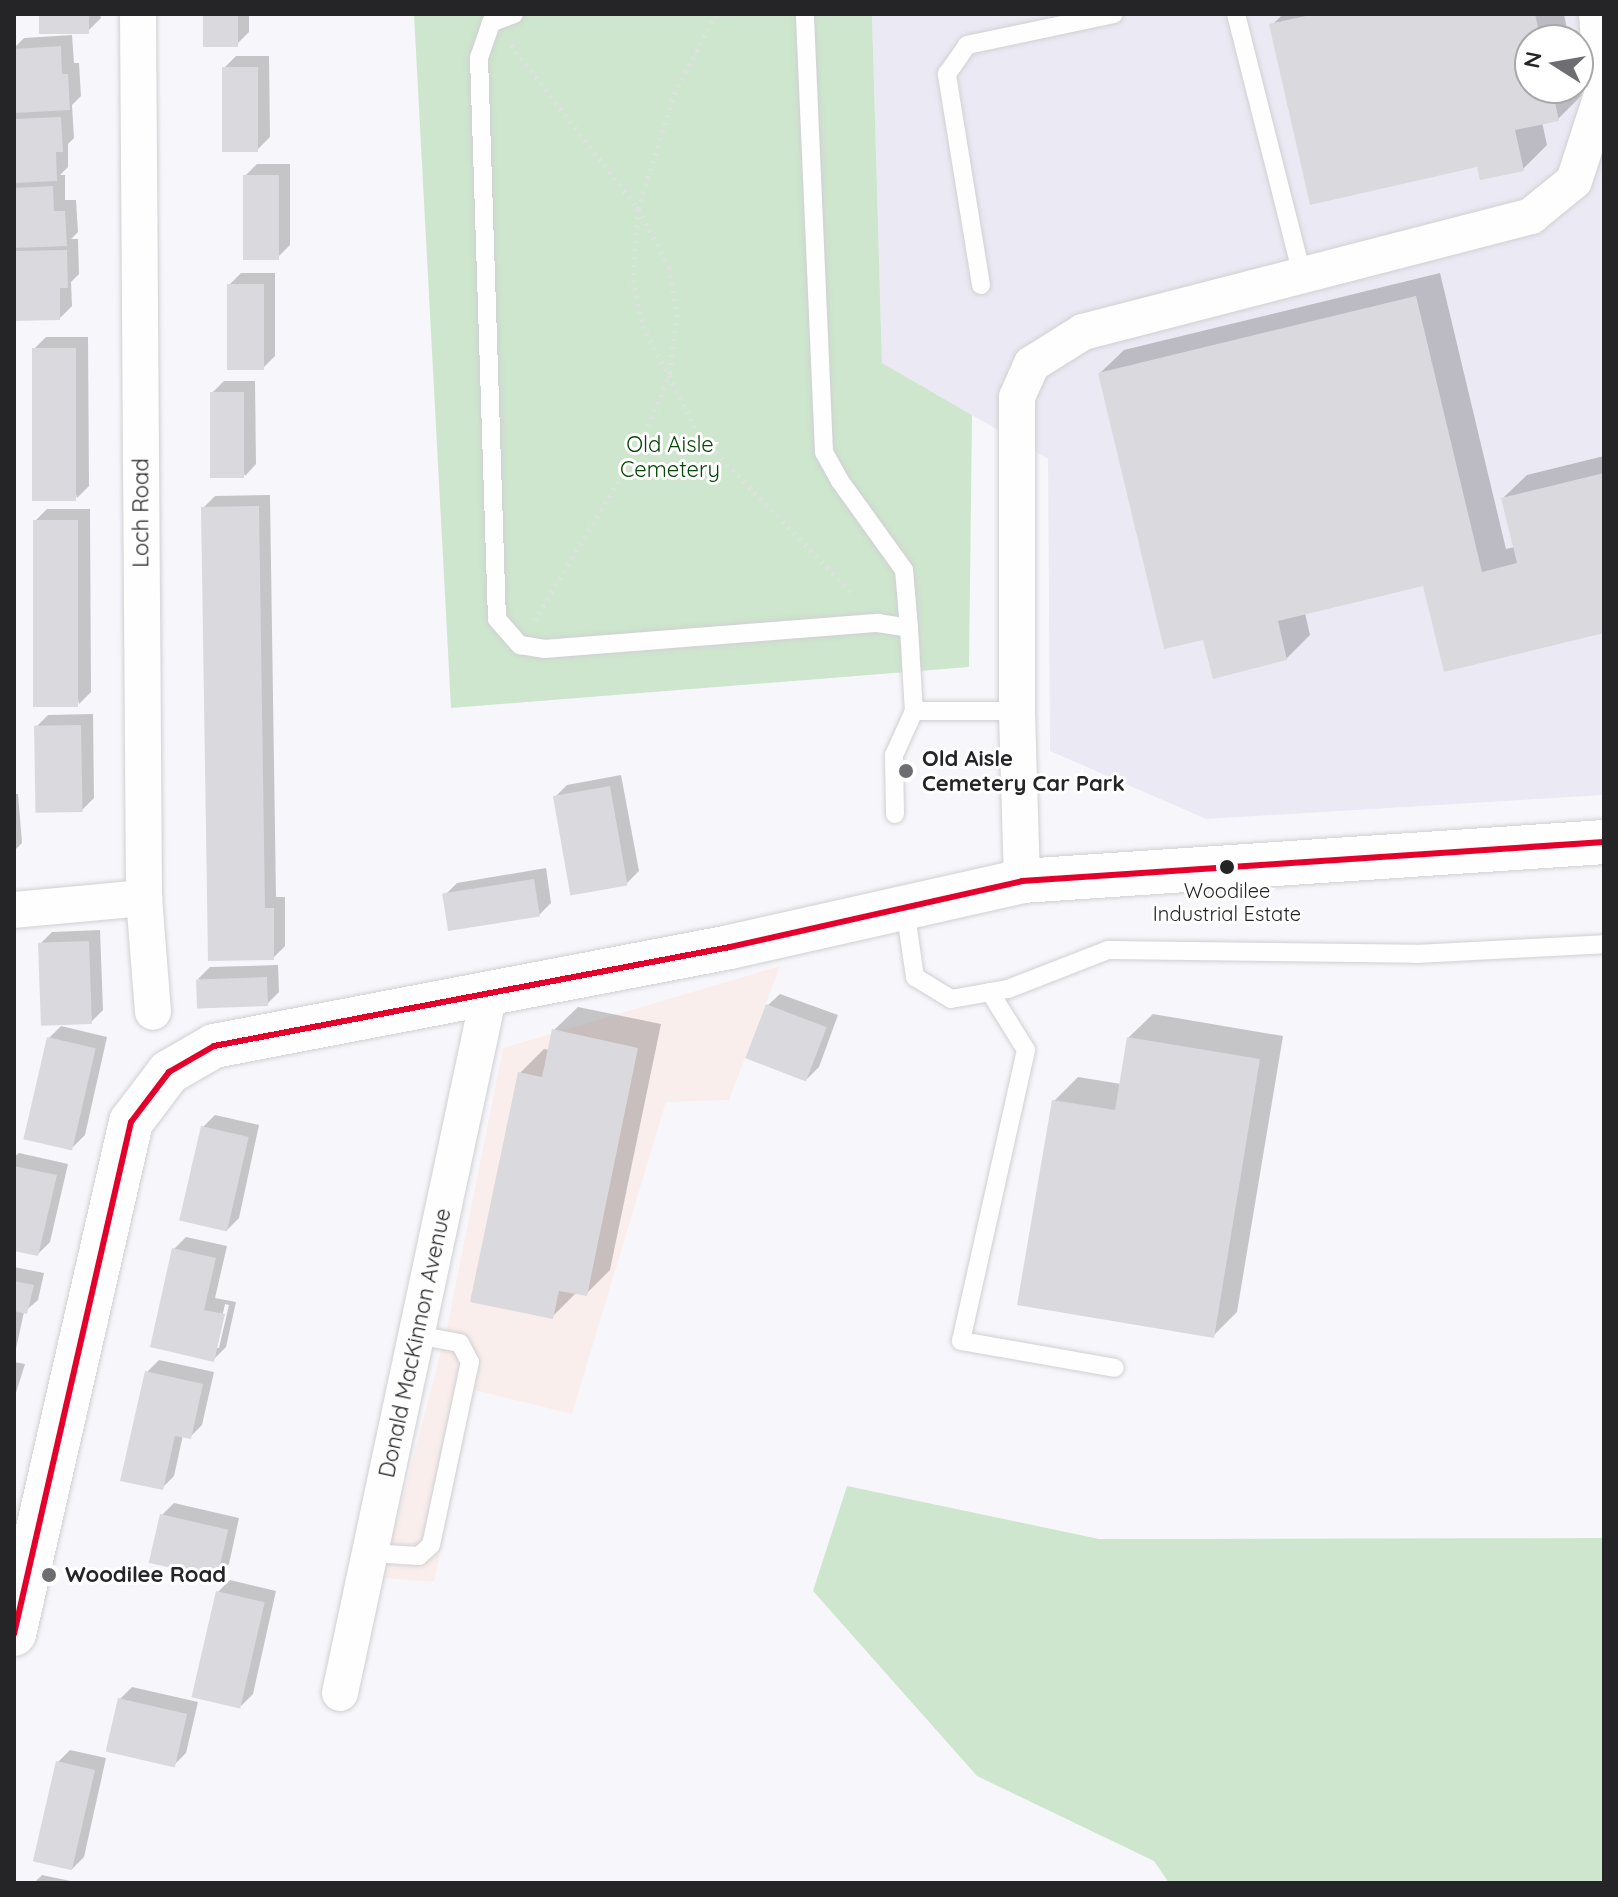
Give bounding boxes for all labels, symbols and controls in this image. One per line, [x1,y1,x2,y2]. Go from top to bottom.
north arrow [1514,24,1594,104]
text: N [1517,49,1548,70]
park label: Old Aisle Cemetery [620,431,720,482]
street label: Loch Road [128,458,154,568]
place label: Old Aisle Cemetery Car Park [922,745,1125,796]
marker: Old Aisle Cemetery Car Park [897,762,915,780]
marker: Woodilee Industrial Estate [1219,859,1235,875]
place label: Woodilee Industrial Estate [1153,878,1301,925]
street label: Donald MacKinnon Avenue [374,1206,456,1480]
place label: Woodilee Road [65,1562,226,1588]
marker: Woodilee Road [40,1566,58,1584]

